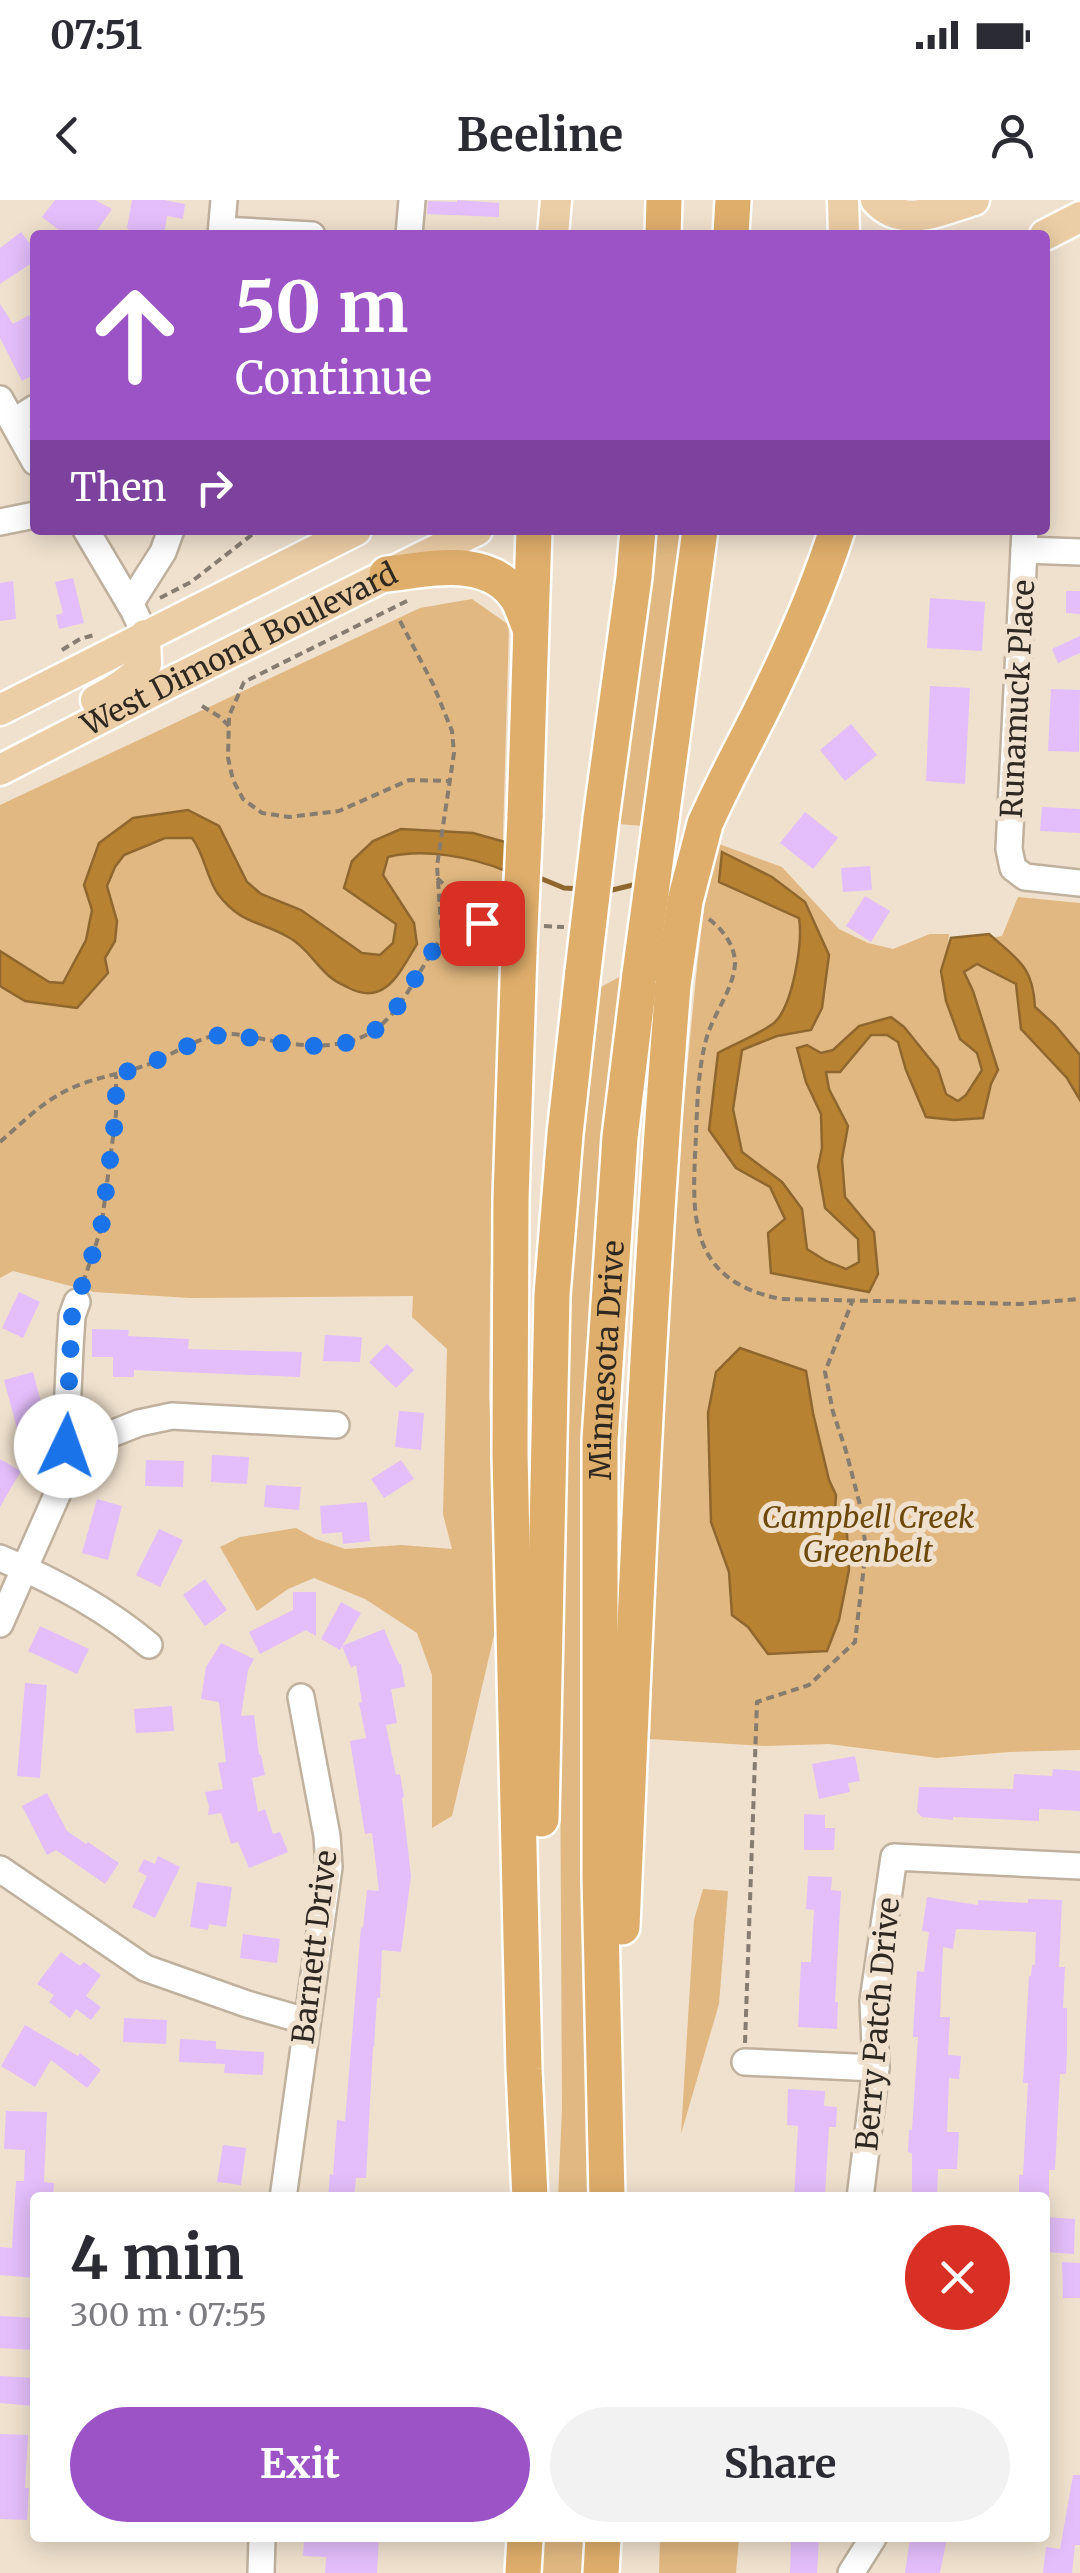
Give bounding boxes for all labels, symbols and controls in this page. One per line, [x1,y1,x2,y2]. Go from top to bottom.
text: 07:51 [50,12,142,59]
text: Beeline [457,107,623,163]
icon: back [40,108,95,163]
icon: person [985,108,1040,163]
text: 50 m [235,263,408,351]
icon: ahead [70,270,200,400]
text: Continue [235,350,432,406]
icon: right [187,460,242,515]
text: Then [70,464,167,511]
street label: West Dimond Boulevard [74,554,403,744]
street label: Runamuck Place [992,579,1042,819]
pin [440,881,525,966]
icon: arrive [455,896,510,951]
street label: Minnesota Drive [581,1239,632,1480]
position arrow [14,1394,118,1498]
park label: Campbell Creek Greenbelt [762,1498,975,1570]
street label: Barnett Drive [283,1848,345,2046]
street label: Berry Patch Drive [847,1896,907,2152]
text: 4 min [70,2220,244,2295]
button: close [905,2225,1010,2330]
text: 300 m · 07:55 [70,2295,267,2335]
button: Exit [70,2407,530,2522]
button: Share [550,2407,1010,2522]

